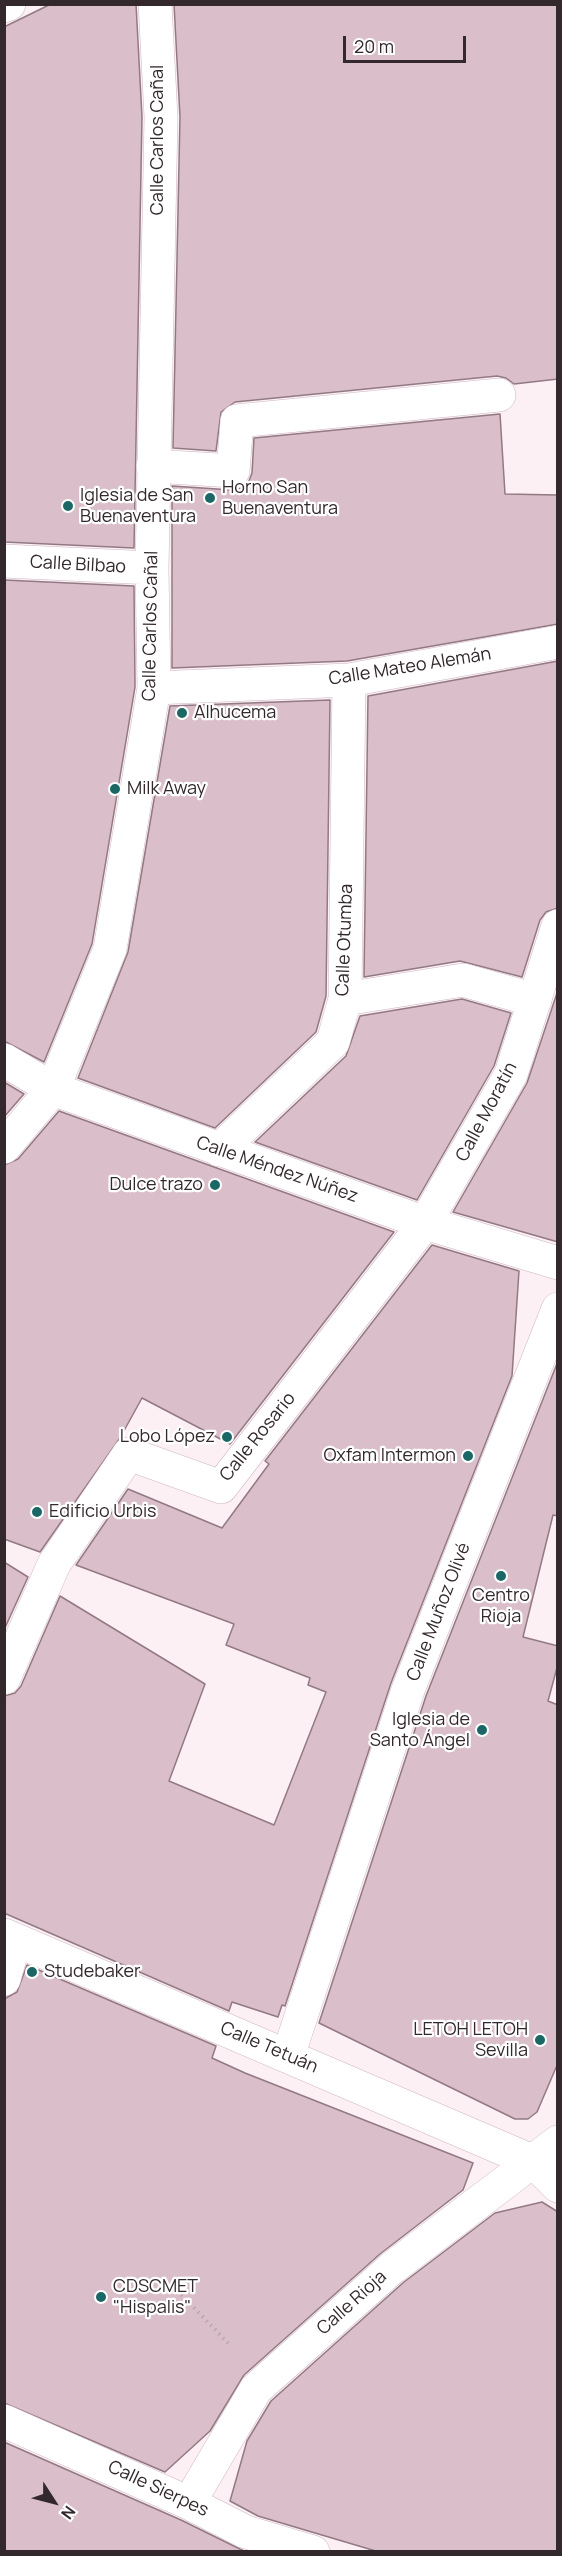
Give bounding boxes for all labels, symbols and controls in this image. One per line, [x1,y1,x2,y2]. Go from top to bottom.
scale bar [346,24,469,62]
text: 20 m [354,34,394,58]
street label: Calle Carlos Cañal [147,65,169,215]
place label: Horno San Buenaventura [222,477,338,520]
place label: Iglesia de San Buenaventura [80,485,196,528]
marker: Horno San Buenaventura [203,491,217,505]
marker: Iglesia de San Buenaventura [61,499,75,513]
street label: Calle Carlos Cañal [139,551,163,701]
street label: Calle Bilbao [29,552,127,578]
street label: Calle Mateo Alemán [327,644,493,690]
place label: Alhucema [194,702,276,724]
marker: Alhucema [175,706,189,720]
place label: Milk Away [127,778,206,800]
marker: Milk Away [108,782,122,796]
street label: Calle Otumba [332,884,358,996]
street label: Calle Moratín [452,1059,522,1165]
street label: Calle Méndez Núñez [193,1132,361,1208]
place label: Dulce trazo [109,1174,203,1196]
marker: Dulce trazo [208,1178,222,1192]
street label: Calle Rosario [216,1388,300,1486]
place label: Lobo López [120,1426,215,1448]
marker: Lobo López [220,1430,234,1444]
place label: Oxfam Intermon [324,1445,456,1467]
marker: Oxfam Intermon [461,1449,475,1463]
place label: Edificio Urbis [49,1501,157,1523]
marker: Edificio Urbis [30,1505,44,1519]
street label: Calle Muñoz Olivé [403,1540,475,1684]
marker: Centro Rioja [494,1569,508,1583]
place label: Centro Rioja [472,1585,530,1628]
place label: Iglesia de Santo Ángel [370,1709,470,1752]
marker: Iglesia de Santo Ángel [475,1723,489,1737]
place label: Studebaker [44,1961,141,1983]
marker: Studebaker [25,1965,39,1979]
street label: Calle Tetuán [217,2018,321,2078]
place label: LETOH LETOH Sevilla [413,2019,528,2062]
marker: LETOH LETOH Sevilla [533,2033,547,2047]
street label: Calle Rioja [313,2266,391,2340]
place label: CDSCMET "Hispalis" [113,2276,198,2318]
marker: CDSCMET "Hispalis" [94,2290,108,2304]
street label: Calle Sierpes [104,2456,212,2522]
north arrow [24,2472,84,2532]
text: N [56,2501,81,2524]

